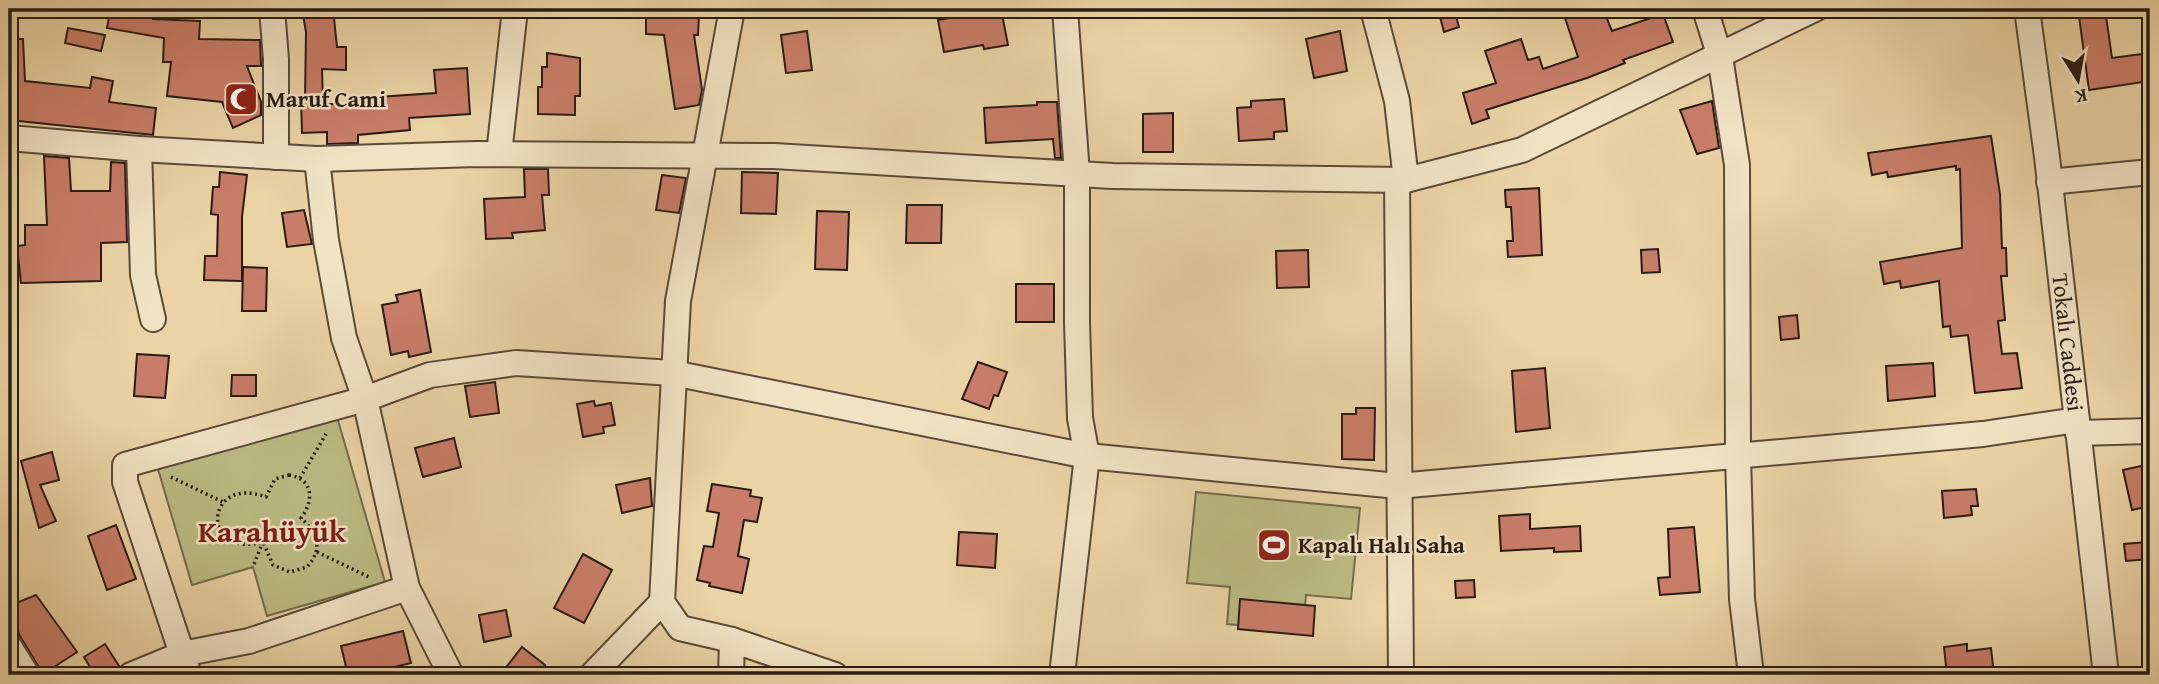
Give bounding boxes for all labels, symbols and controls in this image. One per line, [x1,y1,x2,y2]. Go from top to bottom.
north arrow [2044,46,2114,116]
mosque icon: Maruf Cami [222,80,260,118]
place label: Maruf Cami [266,82,386,115]
text: K [2073,82,2090,112]
street label: Tokalı Caddesi [2044,272,2093,413]
district label: Karahüyük [198,509,347,553]
sports icon: Kapalı Halı Saha [1255,526,1293,564]
place label: Kapalı Halı Saha [1298,528,1465,561]

